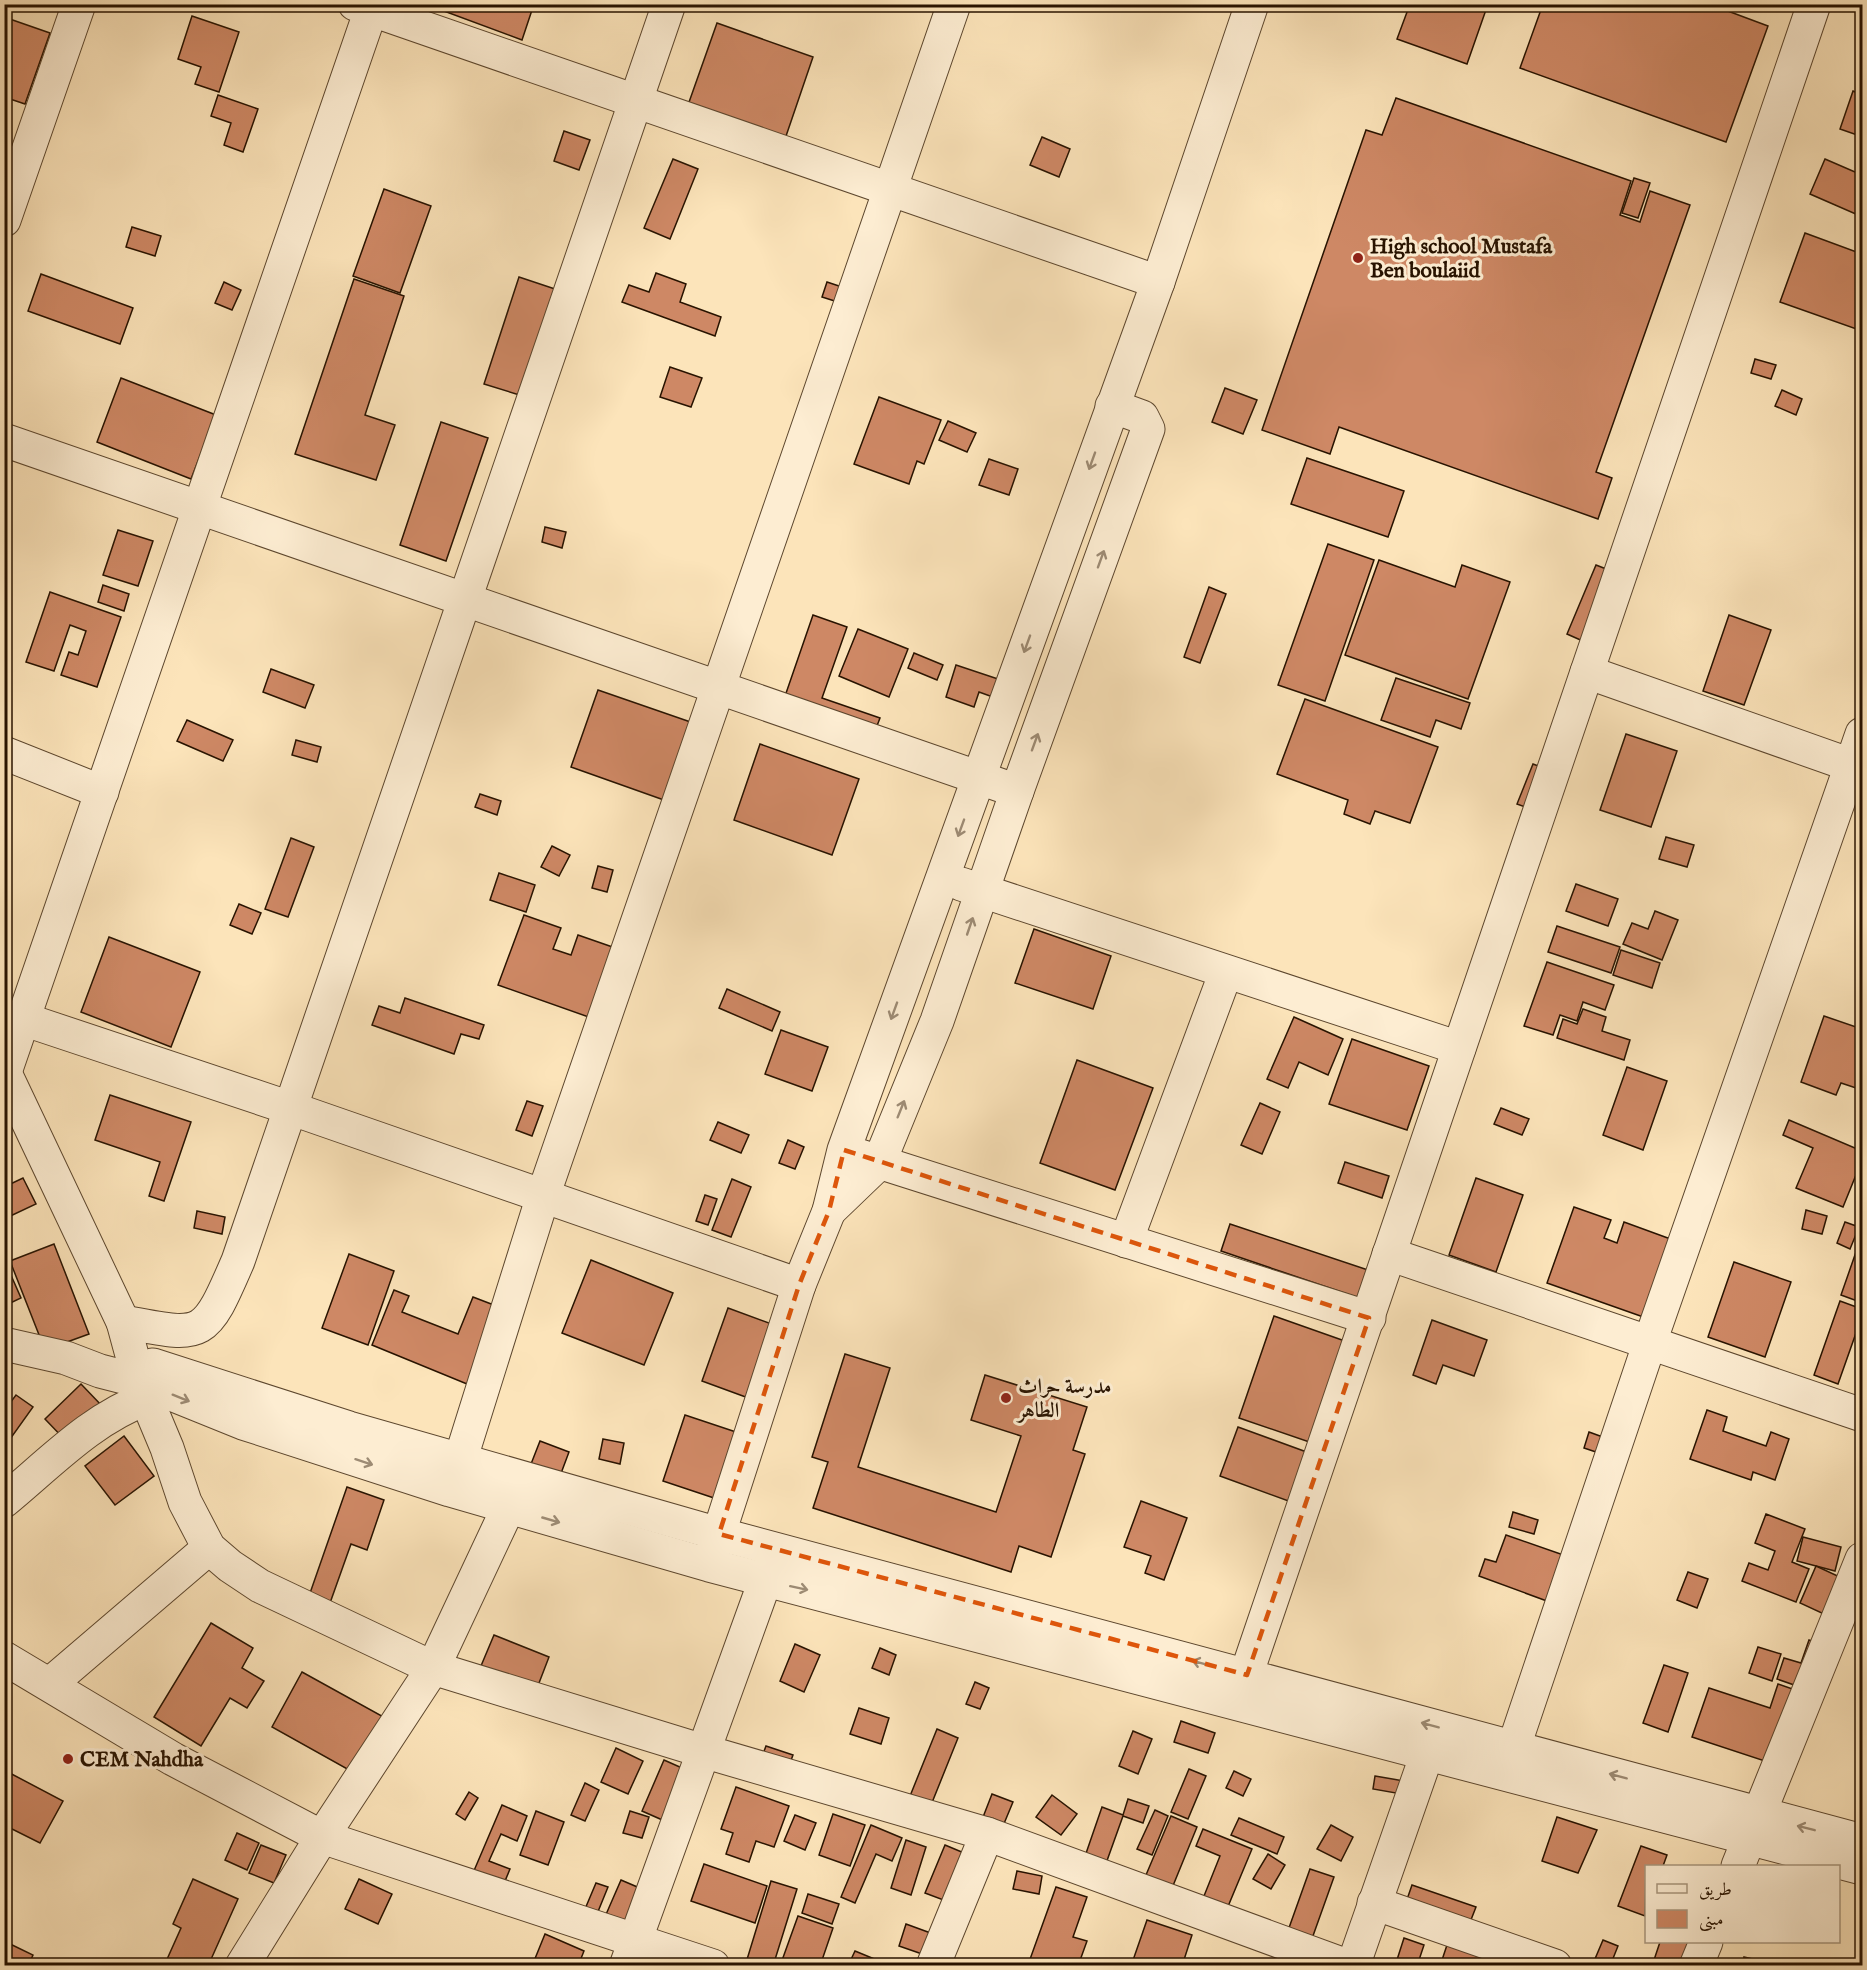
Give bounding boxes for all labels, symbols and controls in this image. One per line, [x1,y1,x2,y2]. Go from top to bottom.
place label: High school Mustafa Ben boulaiid [1370,234,1553,285]
marker: High school Mustafa Ben boulaiid [1351,251,1365,265]
one-way arrow [1086,451,1097,470]
one-way arrow [1097,550,1108,569]
one-way arrow [1020,635,1031,653]
one-way arrow [1030,733,1041,752]
one-way arrow [954,818,965,837]
one-way arrow [965,917,976,936]
one-way arrow [888,1001,899,1020]
one-way arrow [896,1100,907,1118]
place label: مدرسة حراث الطاهر [1016,1374,1111,1425]
marker: مدرسة حراث الطاهر [999,1391,1013,1405]
one-way arrow [171,1393,189,1404]
one-way arrow [354,1458,373,1469]
one-way arrow [541,1515,560,1526]
one-way arrow [789,1583,809,1594]
one-way arrow [1192,1656,1211,1668]
one-way arrow [1420,1719,1439,1730]
place label: CEM Nahdha [80,1747,204,1774]
marker: CEM Nahdha [61,1752,75,1766]
one-way arrow [1609,1769,1628,1781]
one-way arrow [1796,1821,1815,1833]
legend [1645,1865,1840,1943]
text: طريق [1699,1879,1732,1902]
text: مبنى [1699,1909,1724,1932]

